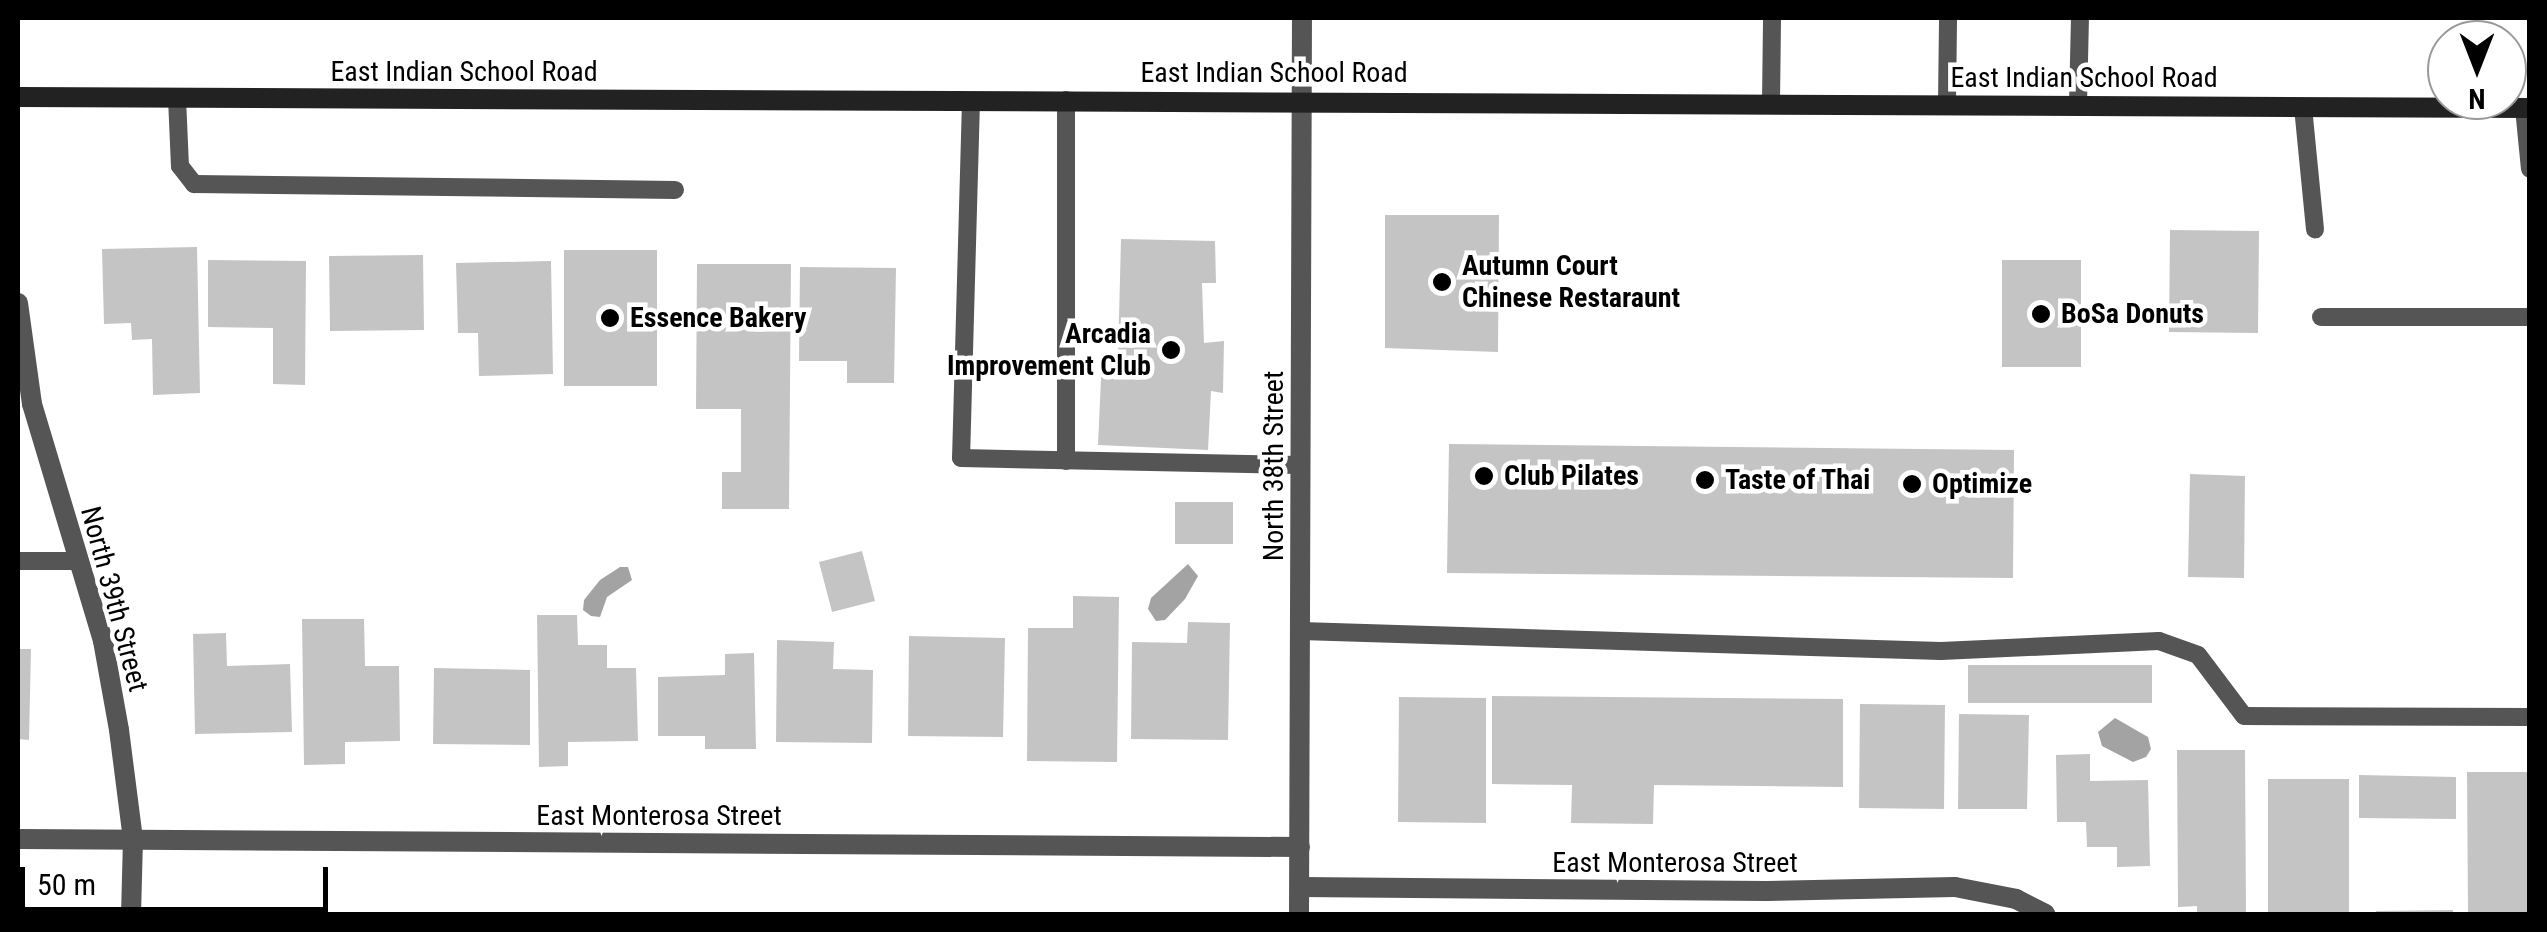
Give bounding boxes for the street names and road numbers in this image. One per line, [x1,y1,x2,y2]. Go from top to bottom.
street label: East Indian School Road [330,55,598,89]
street label: East Indian School Road [1140,56,1408,90]
street label: East Indian School Road [1950,61,2218,95]
street label: North 38th Street [1257,371,1291,561]
street label: North 39th Street [73,503,155,695]
street label: East Monterosa Street [536,799,782,833]
street label: East Monterosa Street [1552,846,1798,880]

